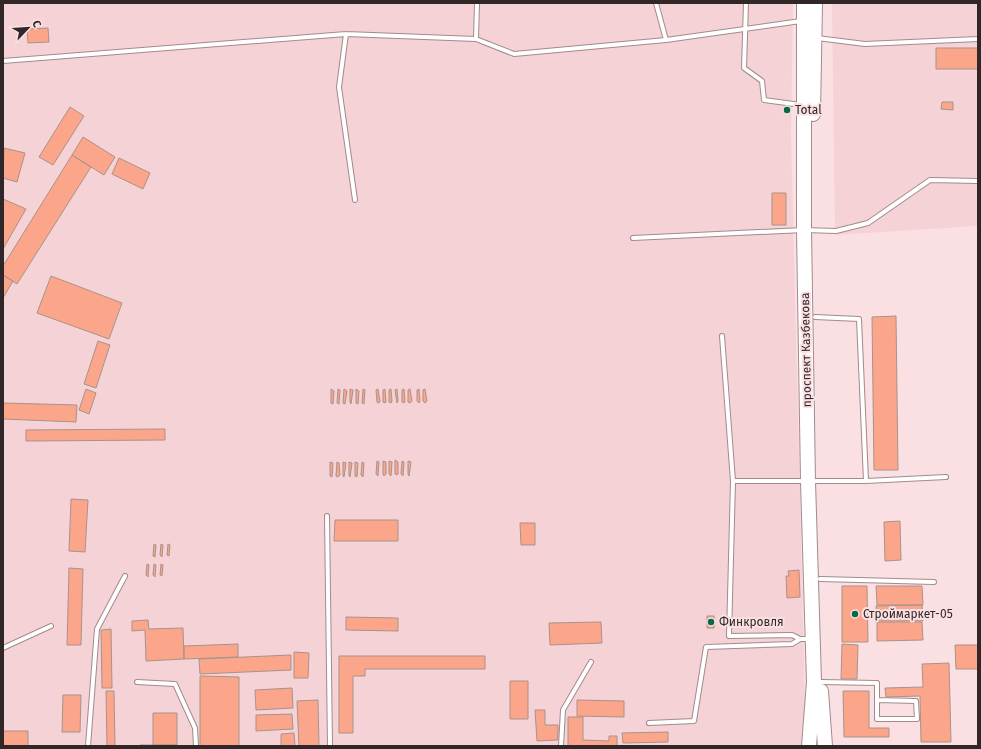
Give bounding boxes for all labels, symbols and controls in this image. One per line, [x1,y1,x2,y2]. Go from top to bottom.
north arrow [8,8,48,48]
text: С [29,18,44,30]
place label: Total [795,103,822,117]
marker: Total [782,105,792,115]
street label: проспект Казбекова [798,293,814,407]
place label: Строймаркет-05 [863,607,953,621]
marker: Строймаркет-05 [850,609,860,619]
place label: Финкровля [719,615,784,629]
marker: Финкровля [706,617,716,627]

